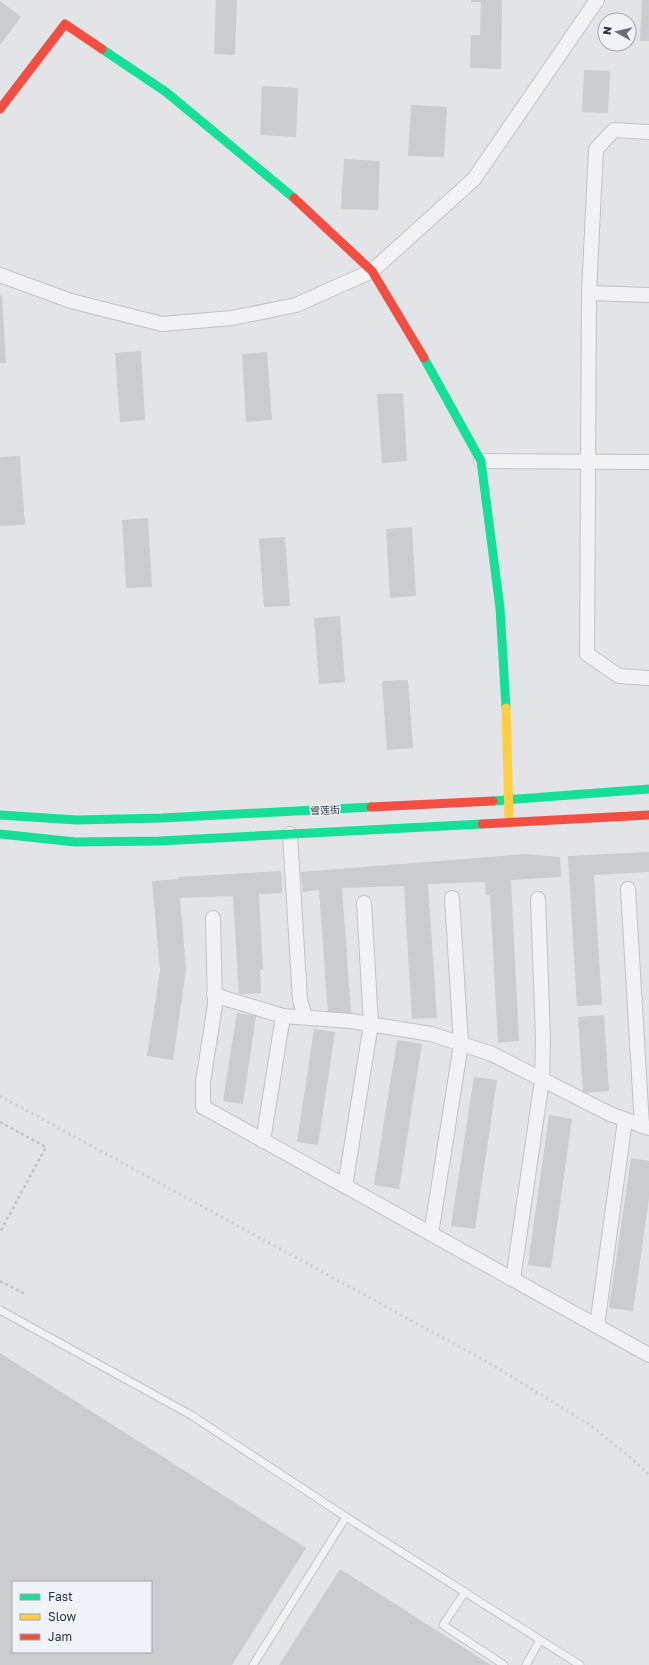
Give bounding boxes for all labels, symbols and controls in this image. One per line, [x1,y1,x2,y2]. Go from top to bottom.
north arrow [597,12,637,52]
text: N [600,25,614,36]
street label: 雪莲街 [310,803,340,817]
legend [12,1581,152,1653]
text: Fast [48,1589,73,1604]
text: Slow [48,1609,76,1624]
text: Jam [48,1629,72,1644]

